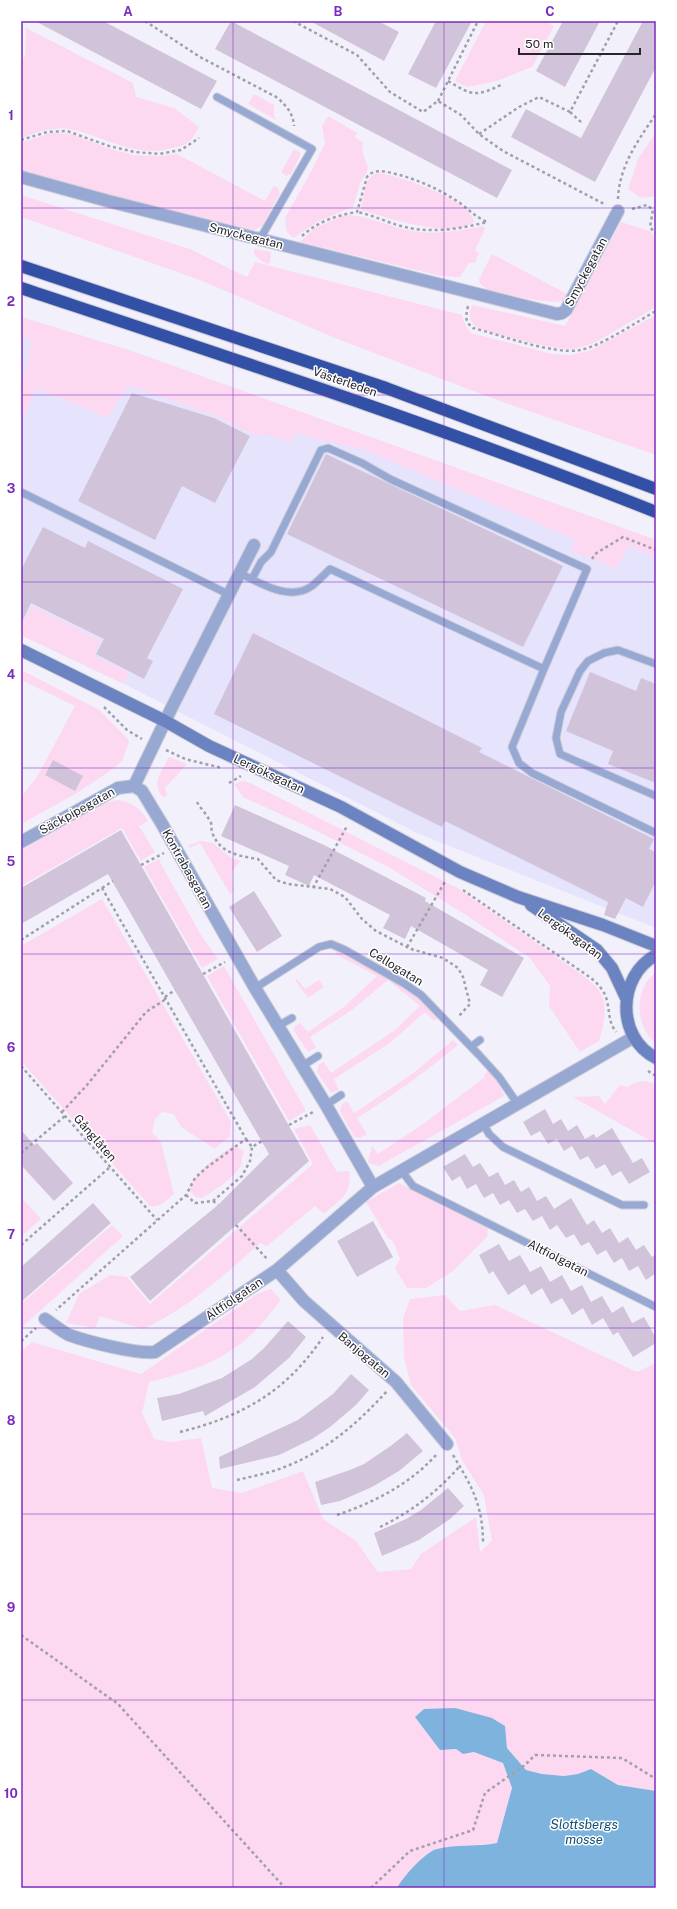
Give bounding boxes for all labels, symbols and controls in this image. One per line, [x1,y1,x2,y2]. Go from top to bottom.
text: A [123,4,133,19]
text: B [334,4,343,19]
text: C [545,4,555,19]
scale bar [519,30,640,56]
text: 50 m [525,37,553,51]
text: 1 [8,108,14,123]
street label: Smyckegatan [207,220,285,252]
street label: Smyckegatan [562,235,610,309]
text: 2 [7,294,15,309]
street label: Västerleden [311,364,379,400]
text: 3 [7,481,16,496]
text: 4 [7,667,16,682]
street label: Lergöksgatan [231,751,307,797]
street label: Säckpipegatan [37,785,117,837]
street label: Kontrabasgatan [159,827,215,911]
text: 5 [7,854,16,869]
street label: Lergöksgatan [535,906,605,962]
street label: Cellogatan [366,945,426,989]
text: 6 [7,1040,16,1055]
street label: Gånglåten [71,1112,119,1165]
text: 7 [7,1227,15,1242]
street label: Altfiolgatan [525,1237,591,1279]
street label: Altfiolgatan [203,1275,265,1323]
street label: Banjogatan [335,1329,393,1381]
text: 8 [7,1413,16,1428]
text: 9 [7,1600,15,1615]
text: 10 [4,1786,18,1801]
water label: Slottsbergs mosse [550,1817,618,1847]

